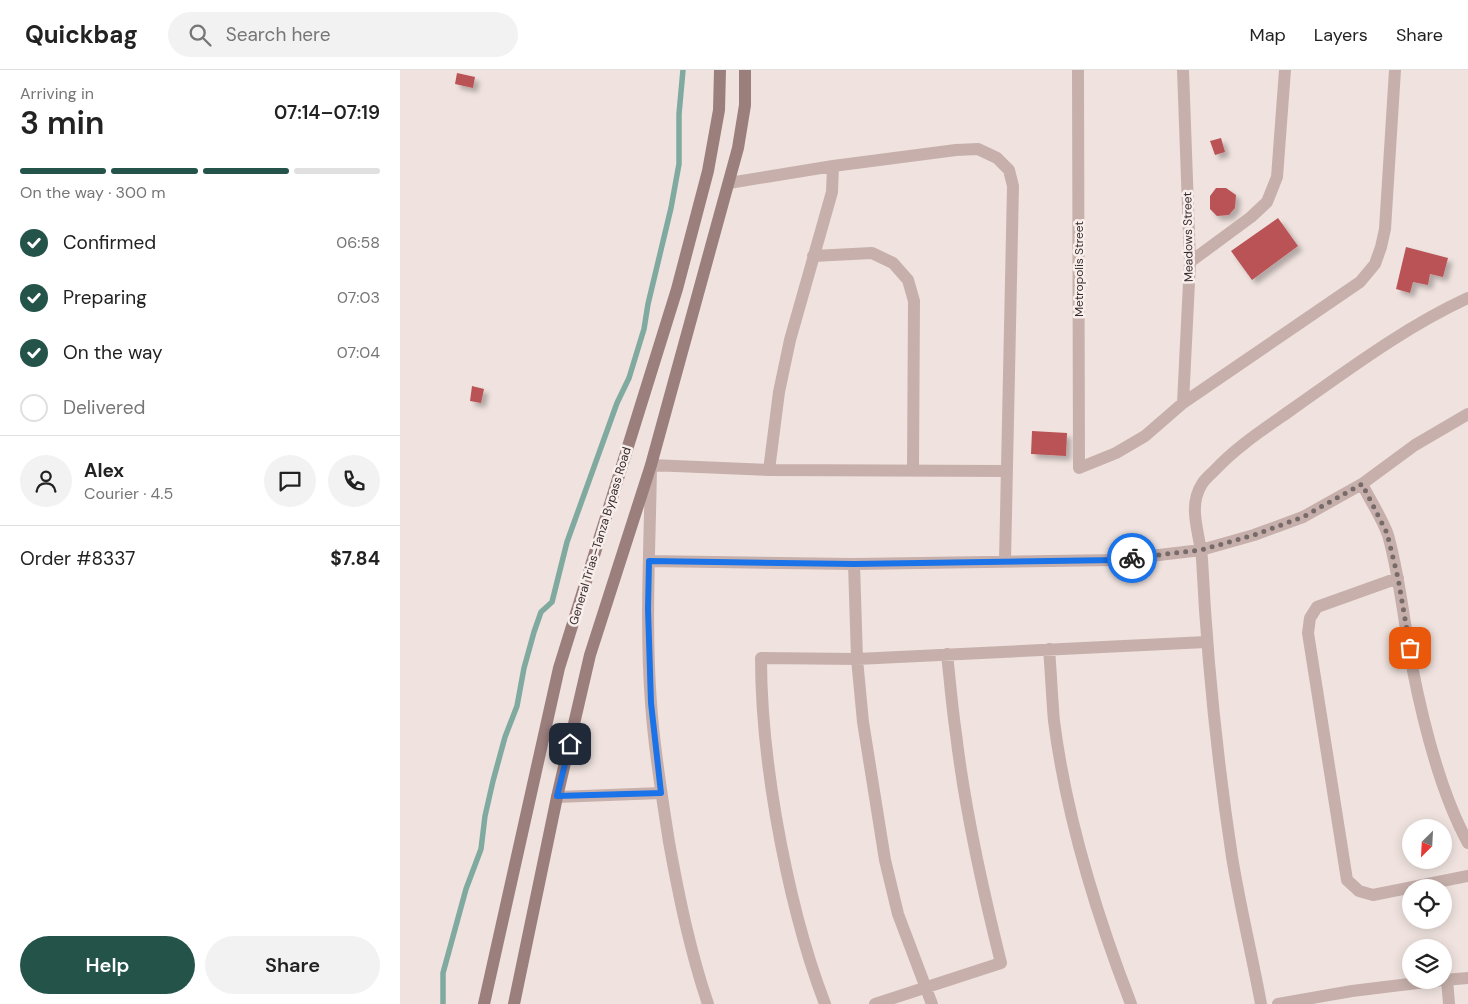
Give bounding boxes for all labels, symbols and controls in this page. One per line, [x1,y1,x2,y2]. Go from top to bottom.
search box [168,12,518,57]
text: Quickbag [25,19,138,50]
icon: search [186,21,214,49]
text: Search here [226,22,331,47]
text: Map [1250,23,1286,47]
text: Layers [1314,23,1368,47]
text: Share [1396,23,1443,47]
text: Arriving in [20,83,94,104]
text: 07:14–07:19 [274,100,380,125]
text: 3 min [20,102,104,144]
text: On the way · 300 m [20,182,165,203]
street label: Meadows Street [1179,191,1197,282]
street label: Metropolis Street [1071,221,1087,317]
icon: check [20,229,48,257]
text: Confirmed [63,230,156,255]
text: 06:58 [336,232,380,253]
icon: check [20,284,48,312]
text: Preparing [63,285,147,310]
text: 07:03 [337,287,380,308]
icon: check [20,339,48,367]
text: On the way [63,340,163,365]
text: 07:04 [337,342,380,363]
text: Delivered [63,395,145,420]
street label: General Trias–Tanza Bypass Road [565,445,635,627]
button: person [20,455,72,507]
button: chat [264,455,316,507]
button: phone [328,455,380,507]
text: Alex [84,458,124,483]
text: Courier · 4.5 [84,483,173,504]
courier [1107,533,1157,583]
icon: bike [1118,544,1146,572]
text: Order #8337 [20,546,135,571]
text: $7.84 [330,546,380,571]
pin [1389,627,1431,669]
icon: bag [1396,634,1424,662]
pin [549,723,591,765]
icon: home [556,730,584,758]
north arrow [1402,819,1452,869]
map controls [1402,819,1452,989]
button: locate [1402,879,1452,929]
button: Help [20,936,195,994]
button: Share [205,936,380,994]
button: layers [1402,939,1452,989]

